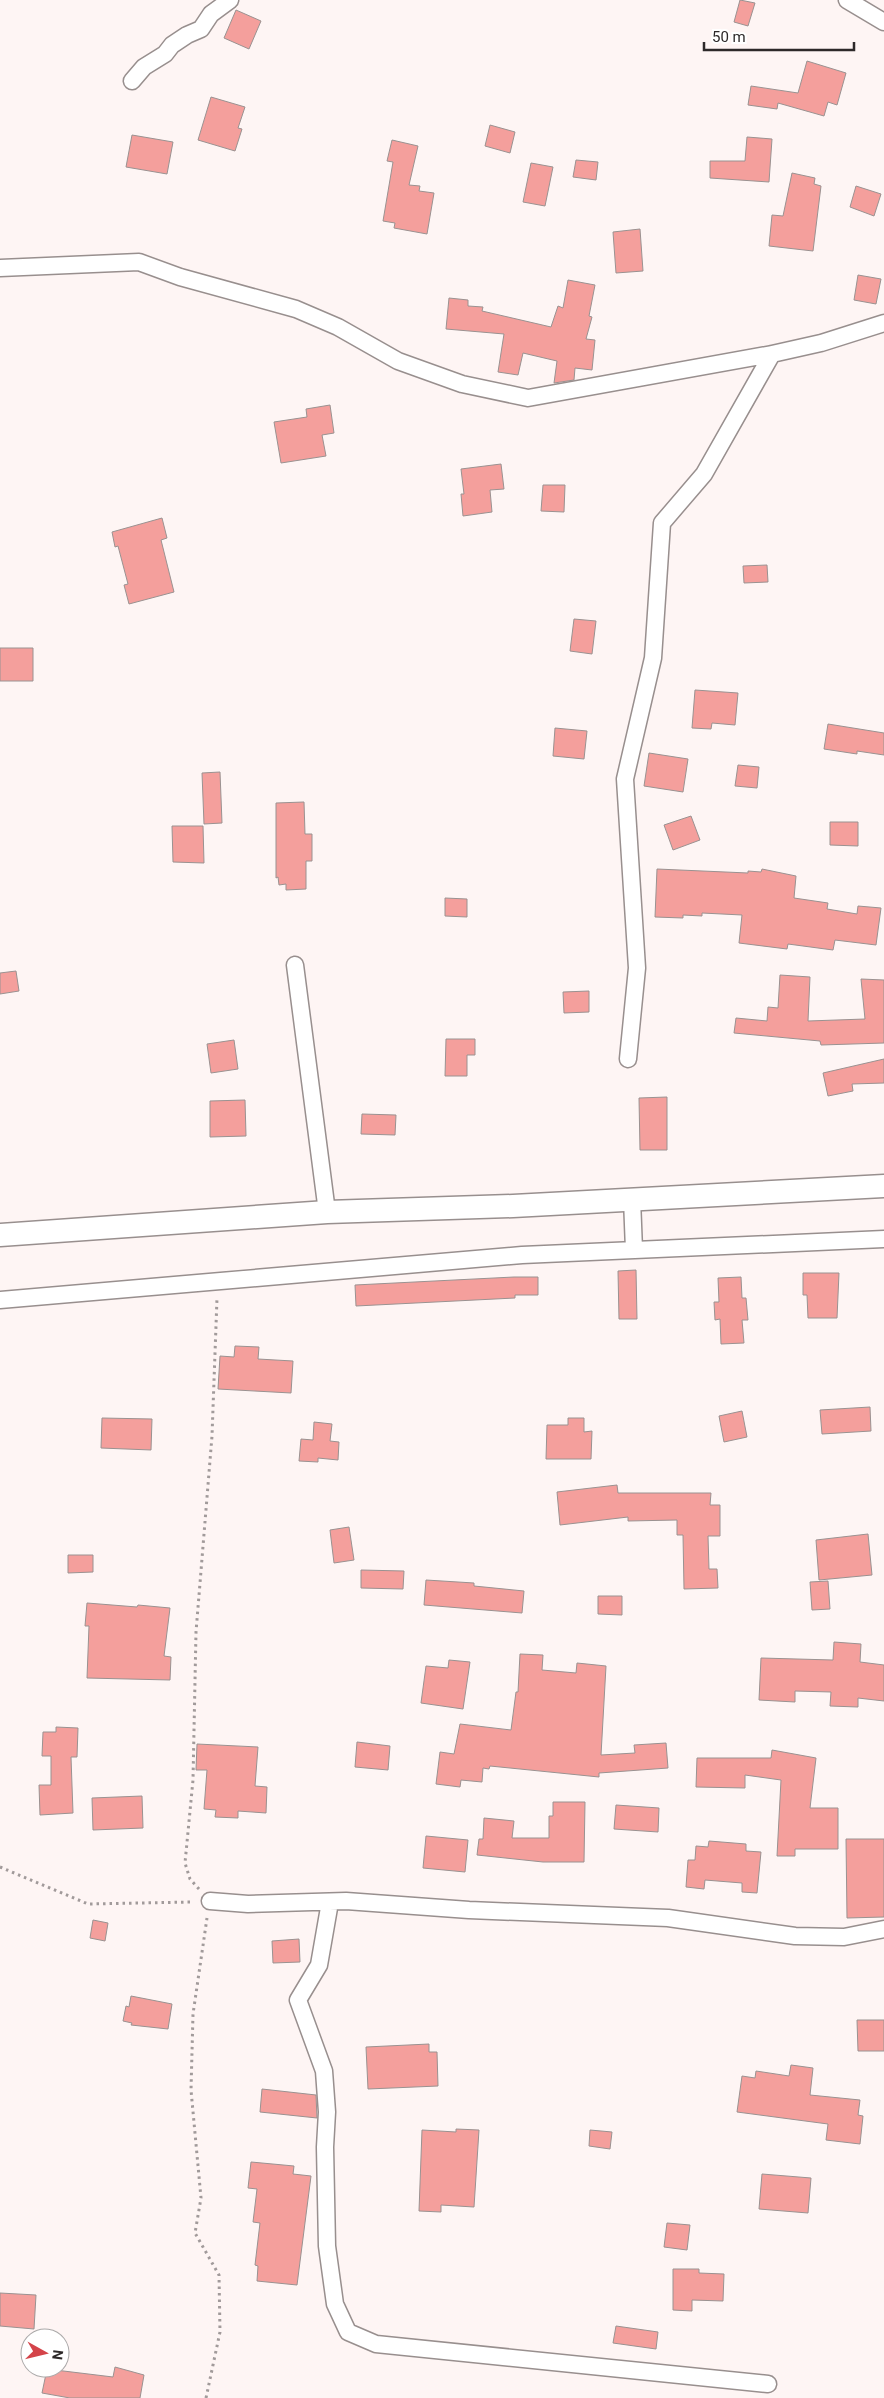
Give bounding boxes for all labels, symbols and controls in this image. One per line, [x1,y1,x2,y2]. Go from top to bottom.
scale bar [704,20,854,52]
text: 50 m [712,28,746,46]
north arrow [20,2328,70,2378]
text: N [49,2349,66,2361]

